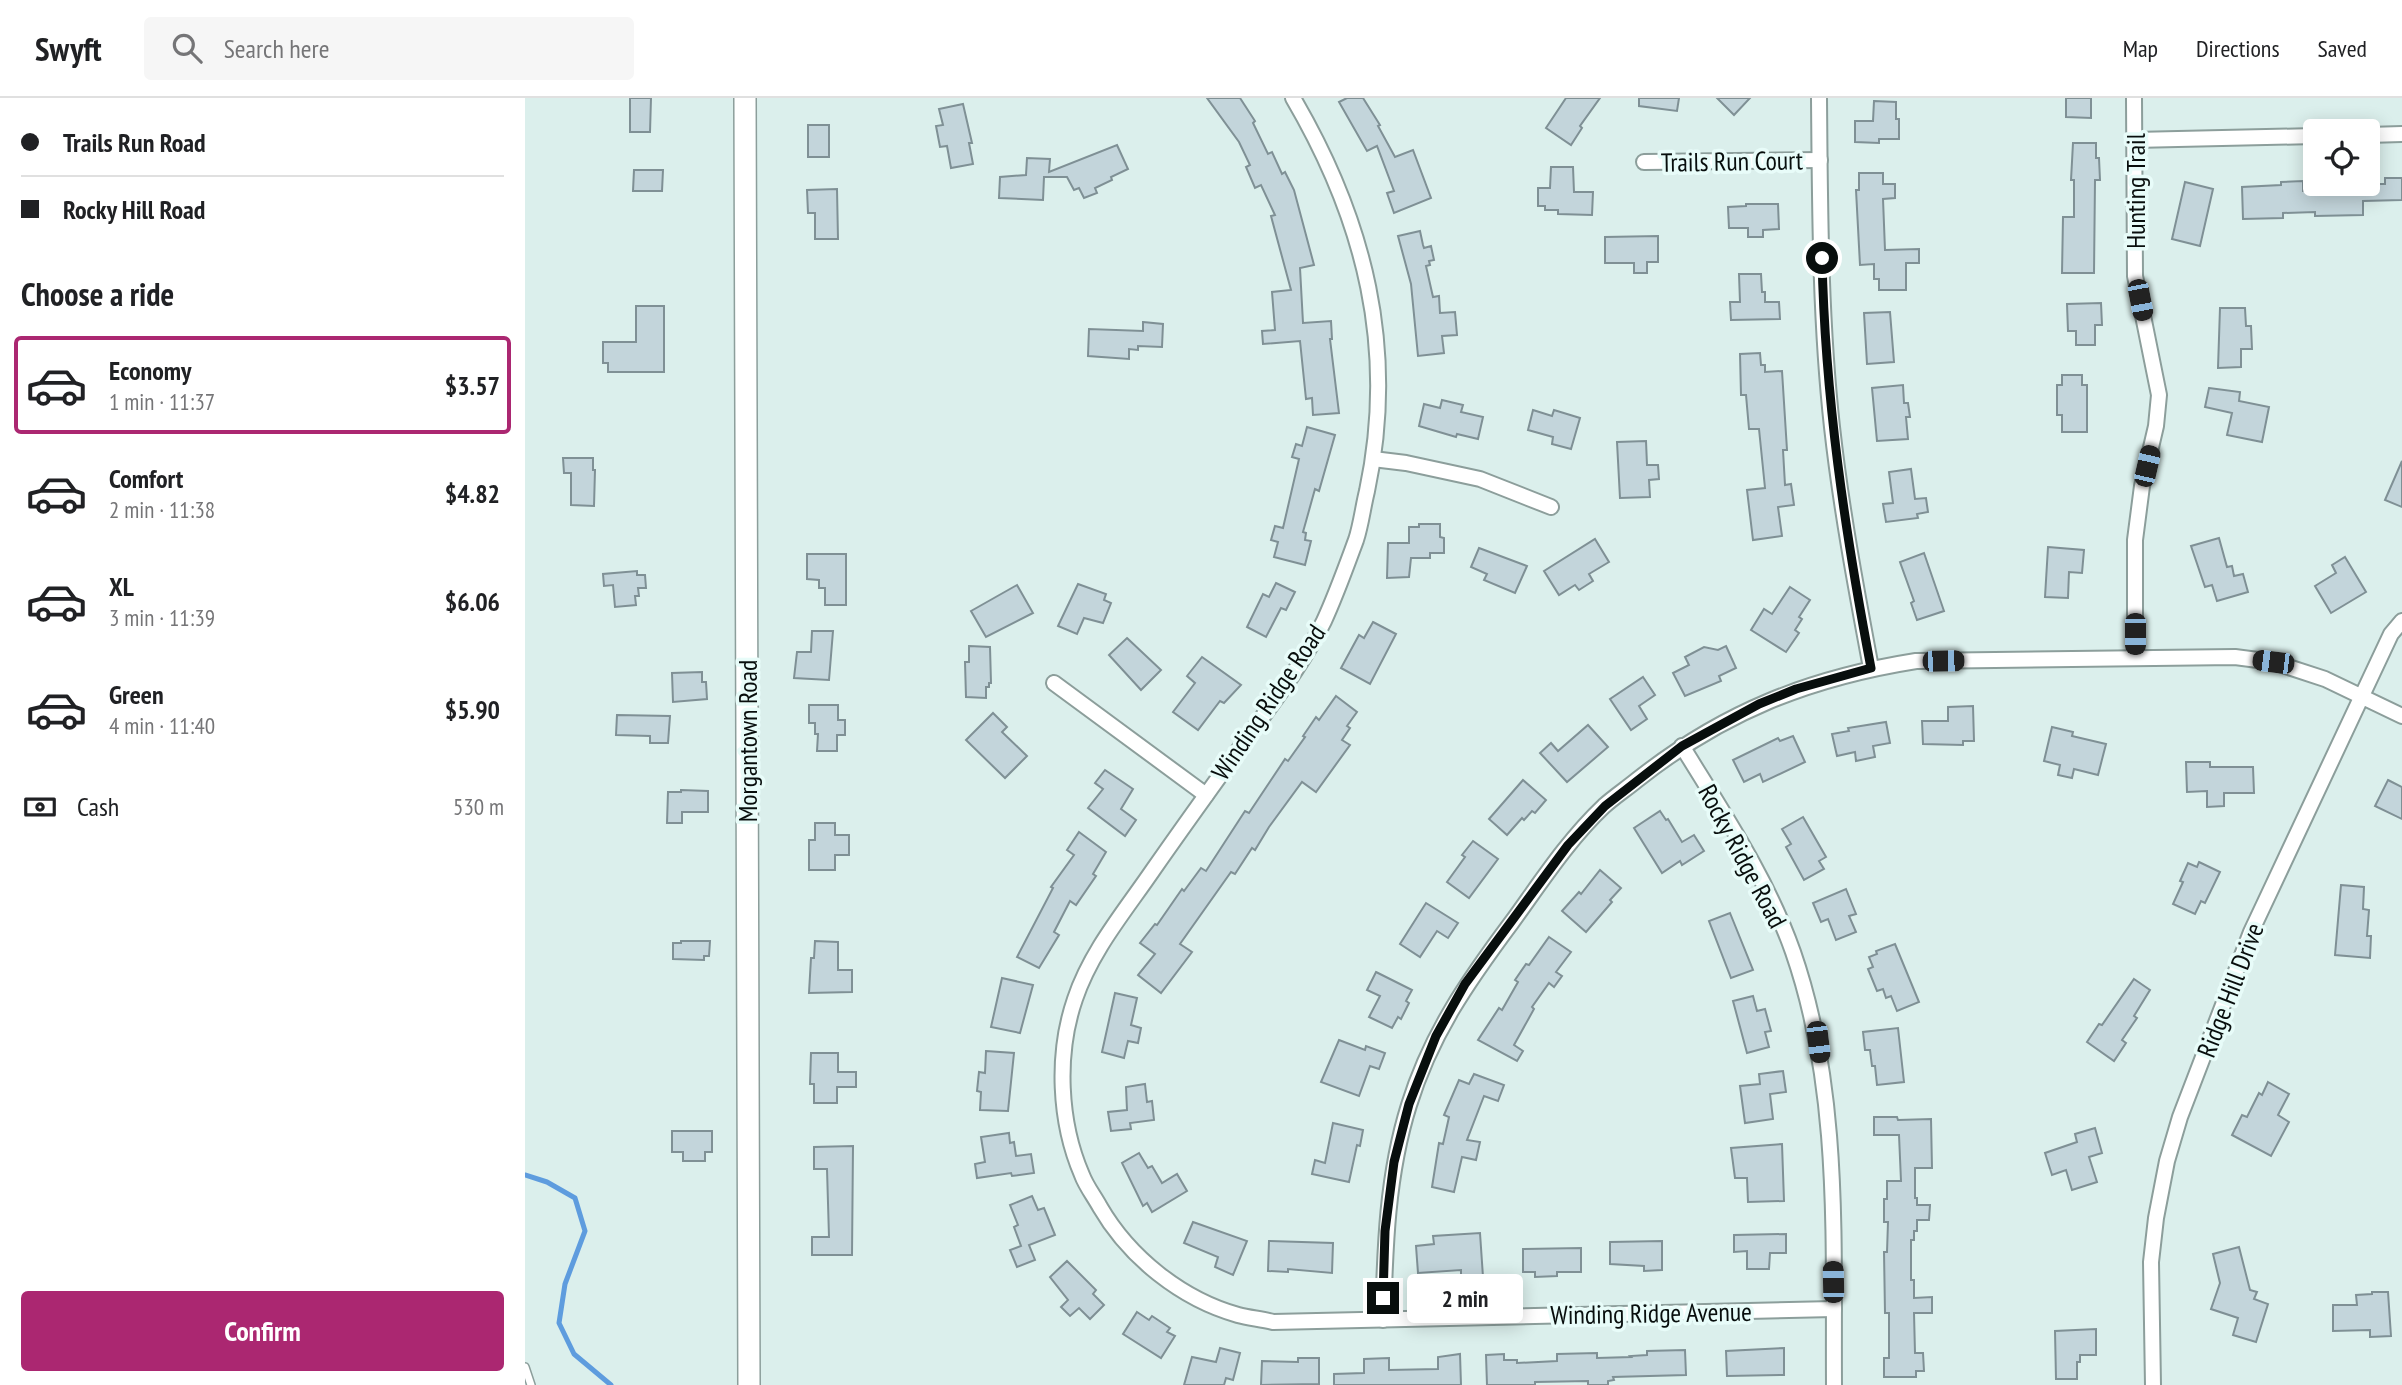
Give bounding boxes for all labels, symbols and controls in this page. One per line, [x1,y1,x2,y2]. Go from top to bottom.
search box [144,17,634,80]
text: Swyft [35,27,102,70]
icon: search [168,29,206,67]
text: Search here [224,32,329,65]
text: Map [2123,33,2158,64]
text: Directions [2196,33,2280,64]
text: Saved [2318,33,2367,64]
map controls [2303,119,2380,196]
button: locate [2303,119,2380,196]
text: Trails Run Road [63,126,206,159]
street label: Hunting Trail [2119,133,2152,249]
street label: Trails Run Court [1661,143,1803,179]
text: Rocky Hill Road [63,193,205,226]
route start [1806,242,1838,274]
text: Choose a ride [21,273,174,315]
car [2126,277,2155,323]
icon: car [25,354,88,417]
text: Economy [109,354,191,387]
text: $3.57 [445,369,500,402]
text: 1 min · 11:37 [109,387,215,416]
car [2133,443,2162,489]
icon: car [25,462,88,525]
text: Comfort [109,462,183,495]
text: $4.82 [445,477,500,510]
text: 2 min · 11:38 [109,495,215,524]
icon: car [25,570,88,633]
text: XL [109,570,134,603]
text: $6.06 [445,585,500,618]
text: 3 min · 11:39 [109,603,215,632]
car [2125,613,2146,655]
street label: Winding Ridge Road [1204,618,1332,786]
car [2251,649,2296,675]
car [1922,650,1965,672]
street label: Morgantown Road [731,660,764,822]
icon: car [25,678,88,741]
text: Green [109,678,164,711]
text: $5.90 [445,693,500,726]
text: 4 min · 11:40 [109,711,215,740]
street label: Rocky Ridge Road [1691,779,1795,933]
icon: cash [21,788,59,826]
text: Cash [77,790,119,823]
text: 530 m [453,792,504,821]
street label: Ridge Hill Drive [2189,918,2271,1062]
car [1806,1020,1831,1064]
car [1823,1261,1844,1303]
callout: 2 min [1407,1274,1523,1322]
route end [1367,1282,1399,1314]
text: 2 min [1442,1284,1488,1313]
button: Confirm [21,1291,504,1371]
street label: Winding Ridge Avenue [1550,1295,1752,1331]

